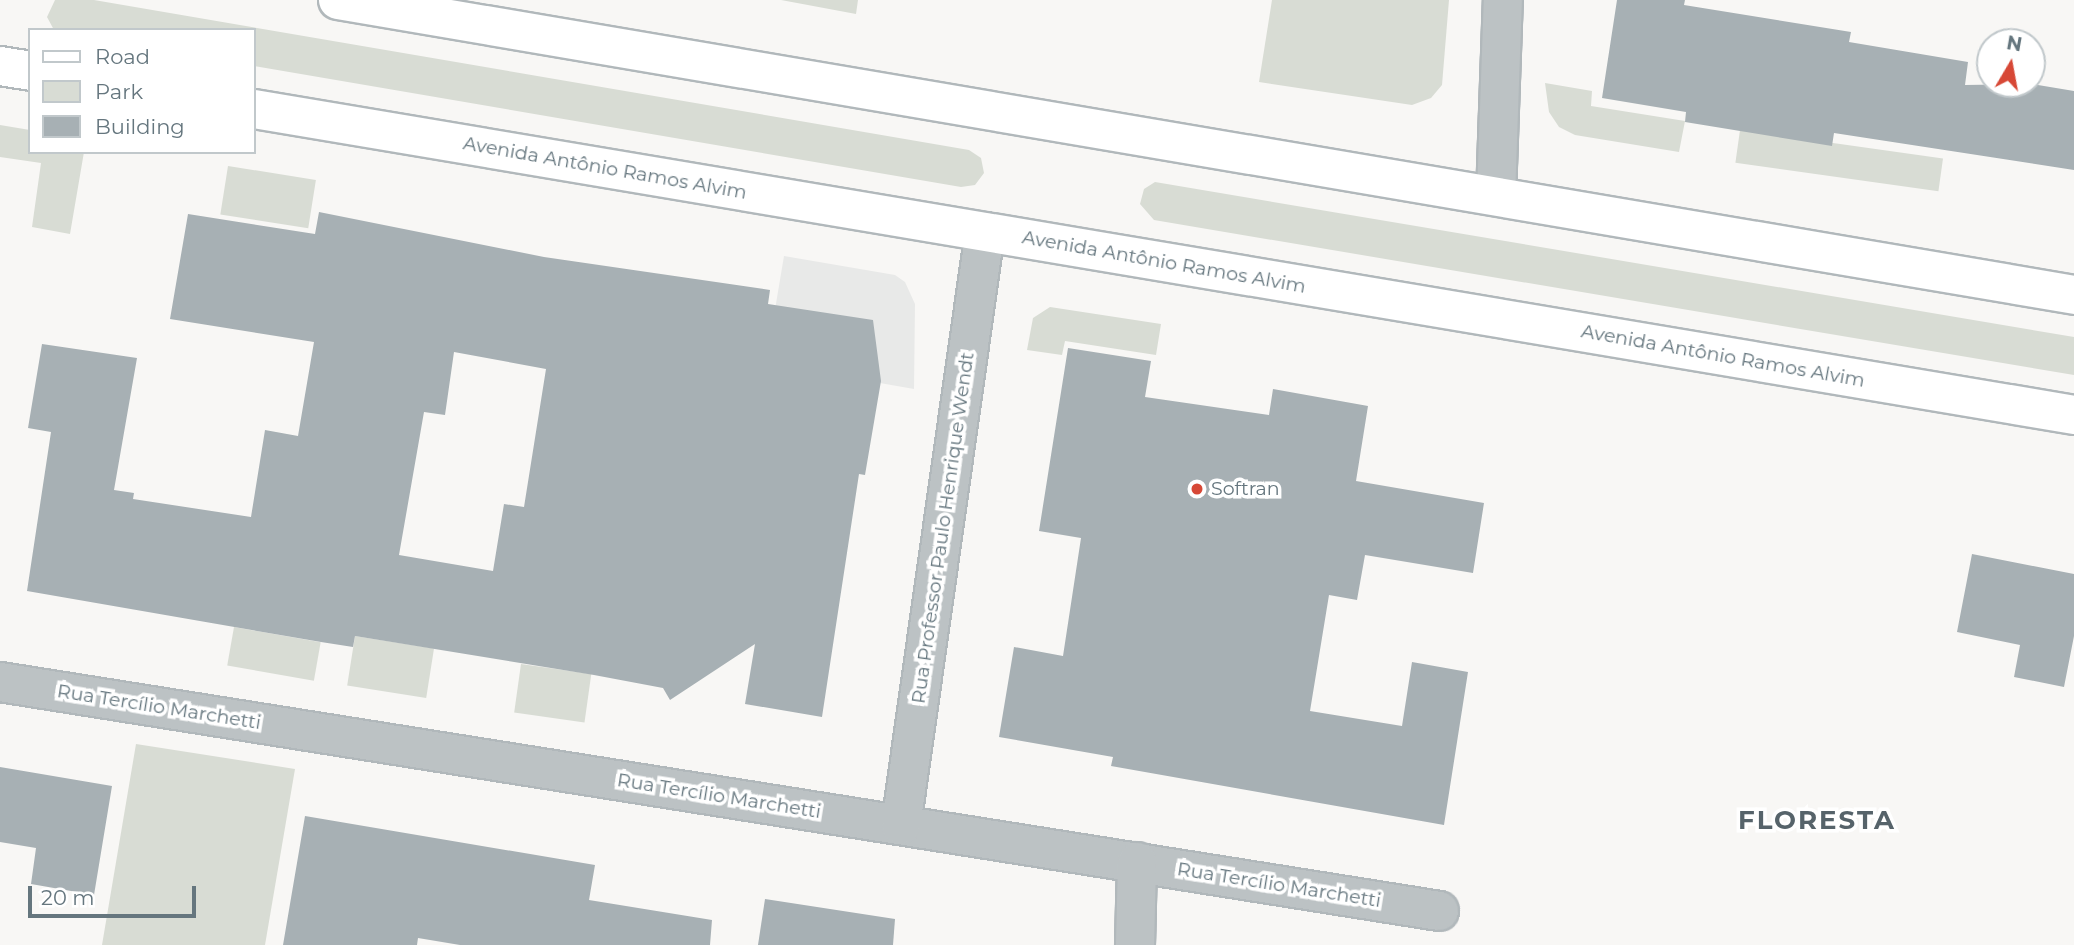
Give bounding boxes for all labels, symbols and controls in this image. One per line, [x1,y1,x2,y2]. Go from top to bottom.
legend [28,28,256,154]
north arrow [1976,28,2046,98]
text: N [2005,31,2024,56]
text: Road [95,44,150,69]
text: Park [95,79,143,104]
text: Building [95,114,185,139]
street label: Avenida Antônio Ramos Alvim [461,132,749,204]
street label: Avenida Antônio Ramos Alvim [1020,226,1308,298]
street label: Avenida Antônio Ramos Alvim [1579,320,1867,392]
street label: Rua Professor Paulo Henrique Wendt [907,351,979,705]
place label: Softran [1211,478,1280,500]
marker: Softran [1189,481,1205,497]
street label: Rua Tercílio Marchetti [55,680,263,734]
street label: Rua Tercílio Marchetti [615,769,823,823]
district label: FLORESTA [1739,805,1895,837]
street label: Rua Tercílio Marchetti [1175,858,1383,912]
scale bar [32,872,200,916]
text: 20 m [41,885,95,910]

